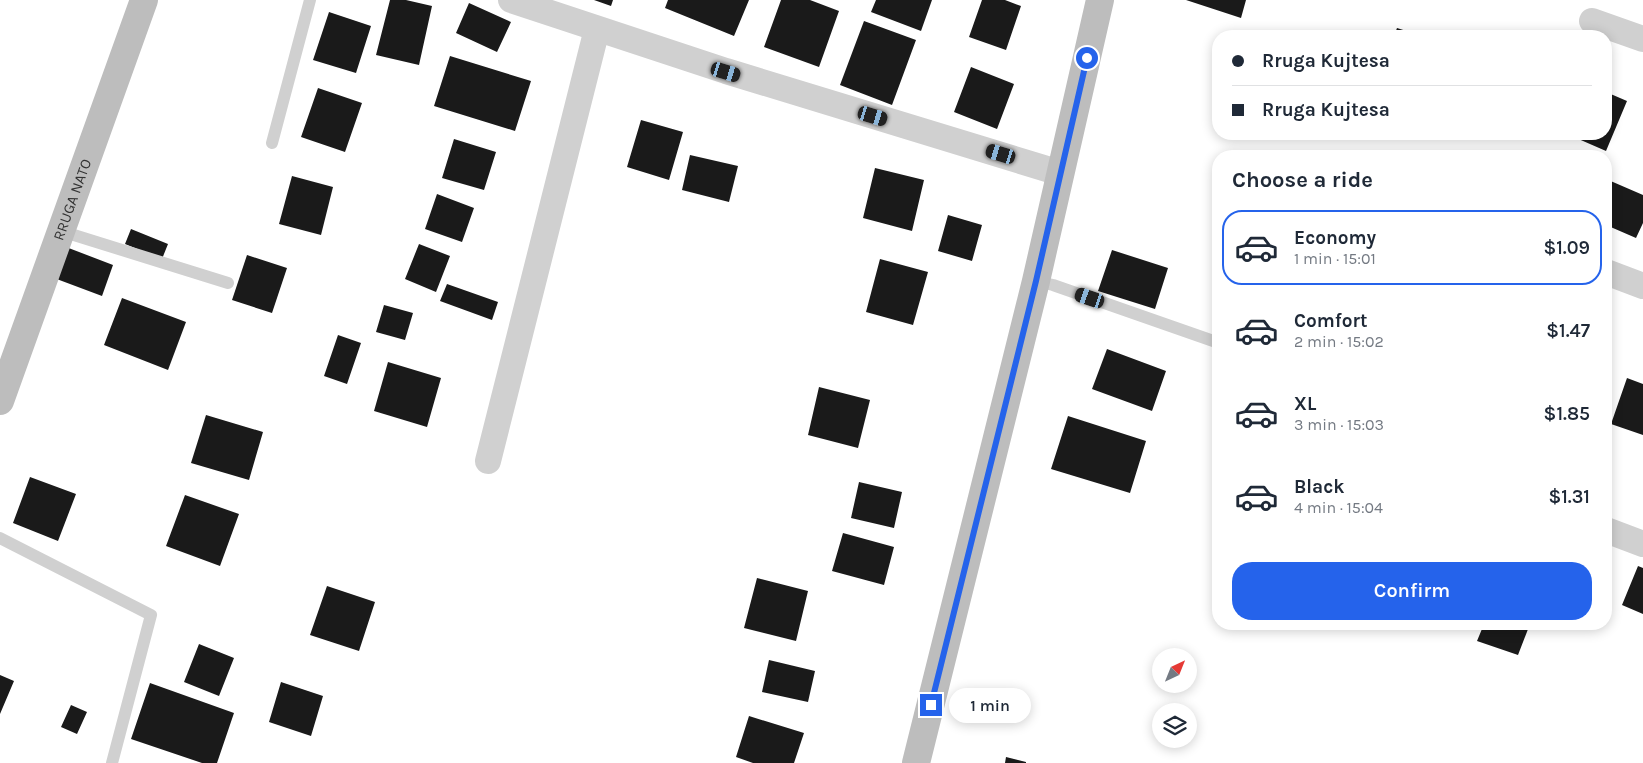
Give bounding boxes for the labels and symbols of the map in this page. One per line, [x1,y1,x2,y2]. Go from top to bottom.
route start [1076,47,1098,69]
car [709,60,742,84]
car [856,104,889,128]
car [984,142,1017,166]
street label: RRUGA NATO [49,156,95,243]
car [1073,286,1106,310]
north arrow [1152,648,1198,692]
callout: 1 min [948,688,1031,722]
route end [920,694,942,716]

